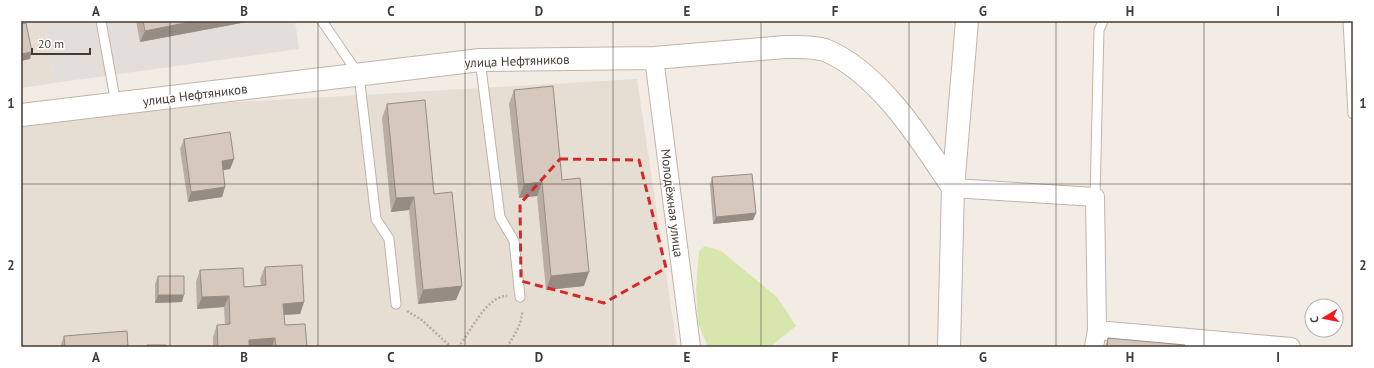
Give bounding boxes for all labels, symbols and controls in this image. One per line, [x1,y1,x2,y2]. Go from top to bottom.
text: A [92,3,100,20]
text: B [240,3,248,20]
text: C [387,3,395,20]
text: D [535,3,543,20]
text: E [684,3,691,20]
text: F [832,3,839,20]
text: G [979,3,987,20]
text: H [1126,3,1134,20]
text: I [1276,3,1280,20]
scale bar [32,30,90,56]
text: 20 m [38,36,64,51]
street label: улица Нефтяников [464,51,570,71]
street label: улица Нефтяников [142,80,248,110]
text: 1 [7,95,15,112]
text: 1 [1359,95,1367,112]
street label: Молодёжная улица [657,148,687,258]
text: 2 [7,257,15,274]
text: 2 [1359,257,1367,274]
north arrow [1304,298,1344,338]
text: С [1307,315,1322,324]
text: A [92,349,100,366]
text: B [240,349,248,366]
text: C [387,349,395,366]
text: D [535,349,543,366]
text: E [684,349,691,366]
text: F [832,349,839,366]
text: G [979,349,987,366]
text: H [1126,349,1134,366]
text: I [1276,349,1280,366]

